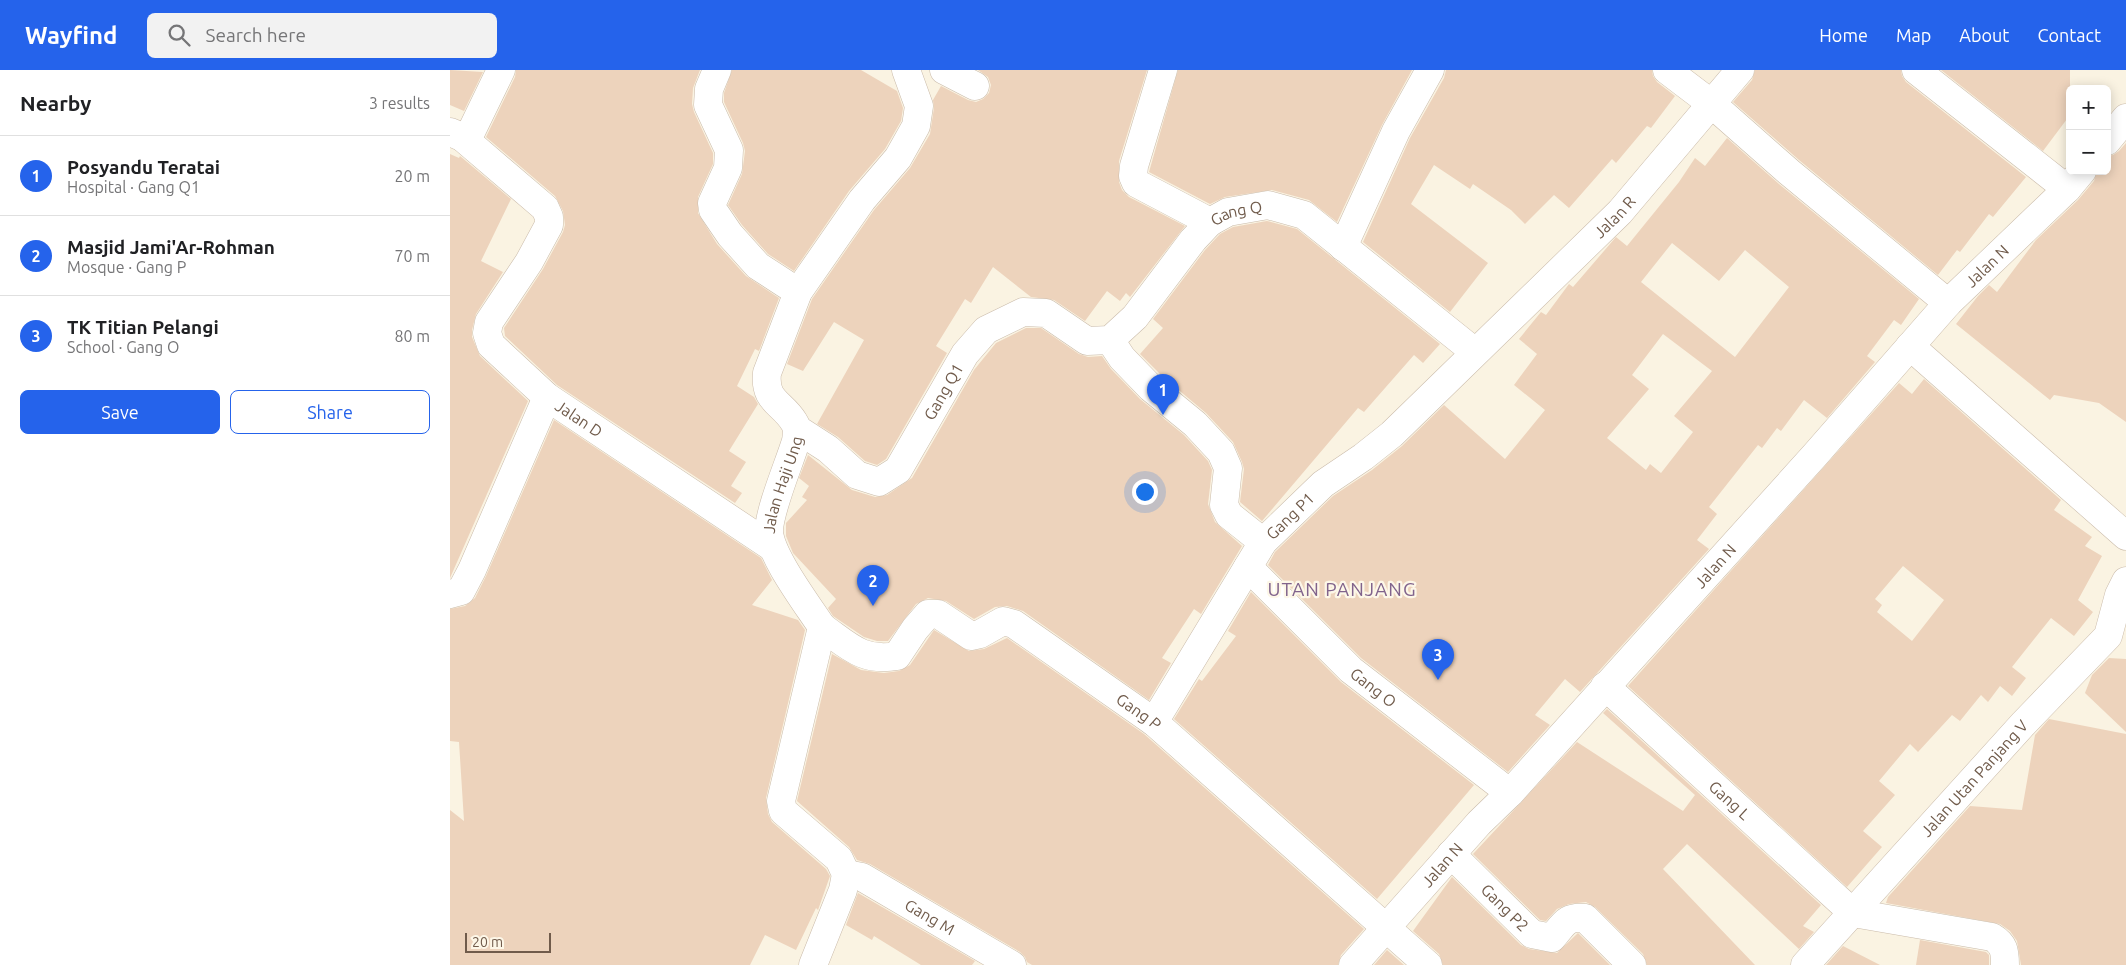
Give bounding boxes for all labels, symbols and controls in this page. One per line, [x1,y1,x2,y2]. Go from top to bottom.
search box [147,13,497,58]
icon: search [165,21,193,49]
text: Wayfind [25,22,117,49]
text: Search here [205,24,306,46]
text: Home [1819,25,1868,45]
text: Map [1896,25,1931,45]
text: About [1959,25,2009,45]
text: Contact [2037,25,2101,45]
map controls [2066,85,2111,175]
button: + [2066,85,2111,130]
text: Nearby [20,91,91,115]
text: 3 results [369,94,430,112]
button: − [2066,130,2111,175]
text: Posyandu Teratai [67,156,220,178]
text: 1 [31,167,41,185]
text: 20 m [394,167,430,185]
text: Hospital · Gang Q1 [67,178,200,196]
street label: Jalan R [1590,192,1639,242]
street label: Gang Q [1207,197,1263,229]
text: Masjid Jami'Ar-Rohman [67,236,275,258]
street label: Jalan N [1962,241,2012,291]
text: 2 [31,247,41,265]
text: 70 m [394,247,430,265]
text: Mosque · Gang P [67,258,186,276]
text: TK Titian Pelangi [67,316,219,338]
text: 3 [31,327,41,345]
text: 80 m [394,327,430,345]
text: School · Gang O [67,338,179,356]
street label: Gang Q1 [920,360,967,423]
pin: 1 [1147,374,1179,415]
button: Save [20,390,220,434]
button: Share [230,390,430,434]
street label: Jalan D [552,396,606,440]
street label: Jalan Haji Ung [760,435,806,534]
your location [1132,479,1158,505]
street label: Gang P1 [1262,489,1318,543]
street label: Jalan N [1691,540,1739,591]
pin: 2 [857,565,889,606]
district label: UTAN PANJANG [1267,578,1417,600]
pin: 3 [1422,639,1454,680]
street label: Gang O [1347,664,1400,711]
street label: Gang P [1113,690,1165,733]
street label: Jalan Utan Panjang V [1917,716,2031,840]
street label: Gang L [1706,777,1754,823]
street label: Jalan N [1418,839,1466,891]
street label: Gang P2 [1478,880,1533,935]
street label: Gang M [902,895,958,938]
scale bar [465,930,551,953]
text: 20 m [472,934,503,950]

